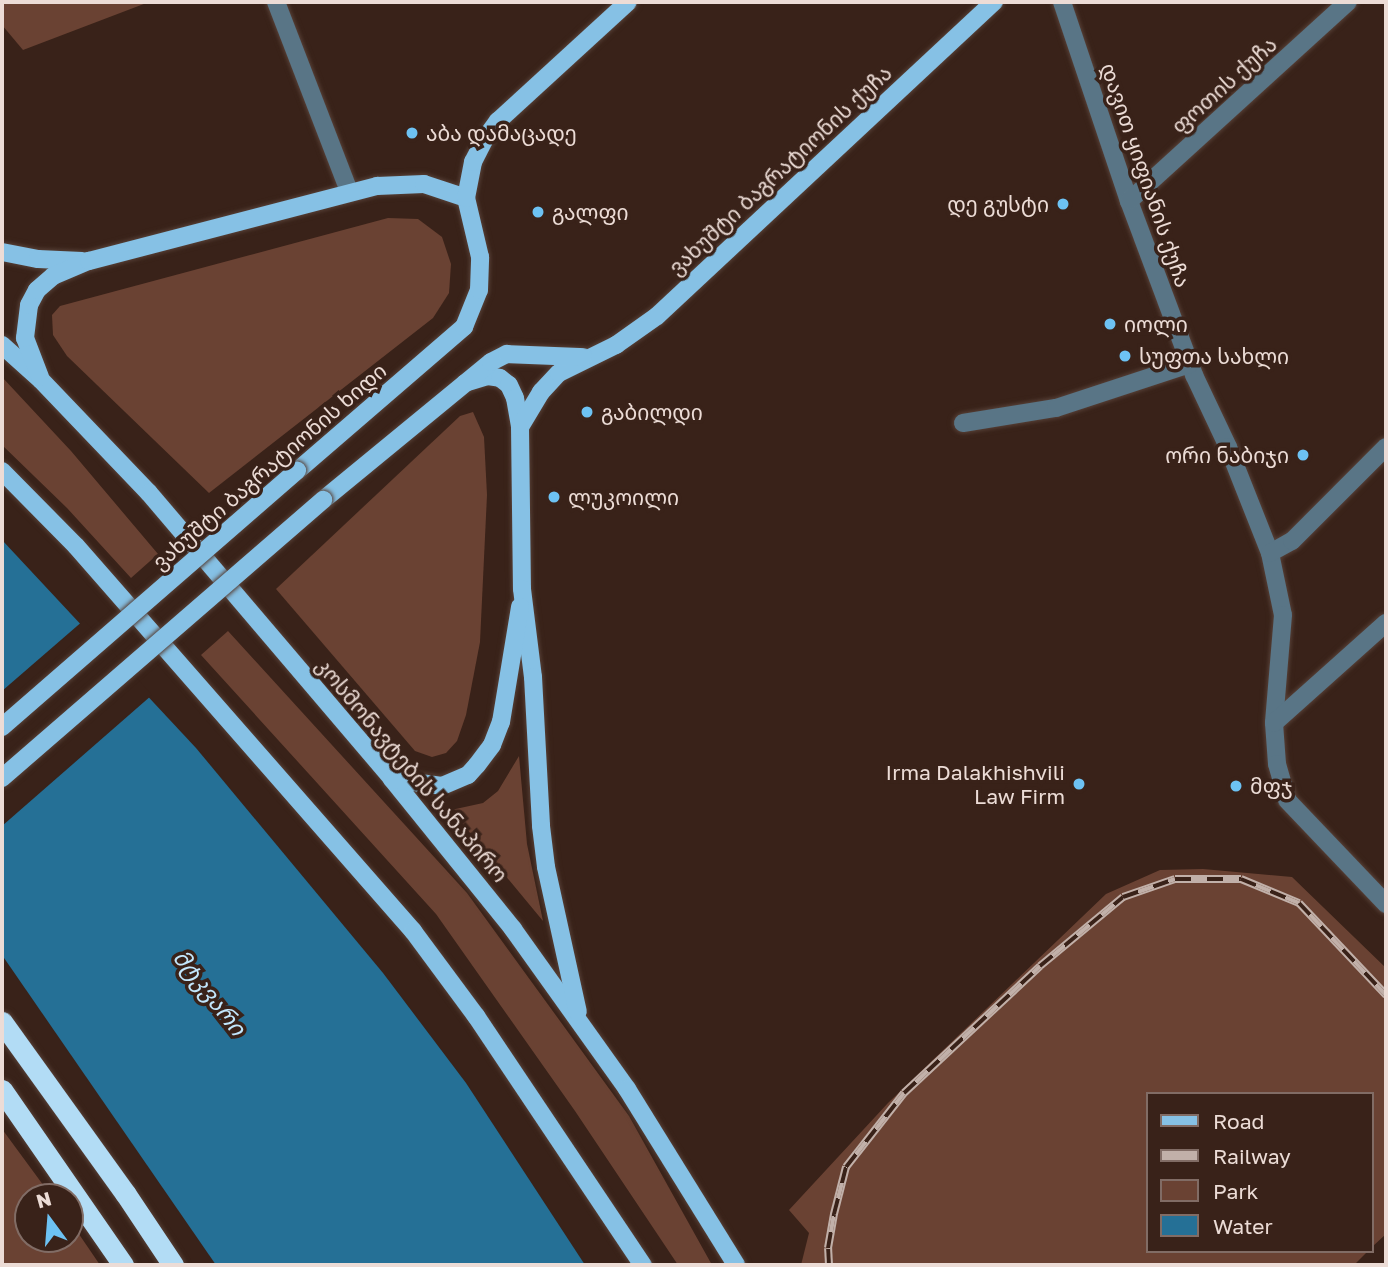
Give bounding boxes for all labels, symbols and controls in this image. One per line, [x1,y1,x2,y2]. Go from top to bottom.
street label: ფოთის ქუჩა [1166,31,1282,139]
street label: ვახუშტი ბაგრატიონის ქუჩა [663,60,897,280]
street label: დავით ყიფიანის ქუჩა [1096,60,1196,290]
place label: აბა დამაცადე [426,120,577,146]
marker: აბა დამაცადე [404,125,420,141]
place label: დე გუსტი [947,191,1049,217]
marker: დე გუსტი [1055,196,1071,212]
place label: გალფი [552,199,629,225]
marker: გალფი [530,204,546,220]
place label: იოლი [1124,311,1188,337]
marker: იოლი [1102,316,1118,332]
place label: სუფთა სახლი [1139,343,1289,369]
marker: სუფთა სახლი [1117,348,1133,364]
street label: ვახუშტი ბაგრატიონის ხიდი [147,357,391,575]
place label: გაბილდი [601,399,703,425]
marker: გაბილდი [579,404,595,420]
place label: ორი ნაბიჯი [1165,442,1289,468]
marker: ორი ნაბიჯი [1295,447,1311,463]
place label: ლუკოილი [568,484,679,510]
marker: ლუკოილი [546,489,562,505]
street label: კოსმონავტების სანაპირო [311,653,513,887]
place label: Irma Dalakhishvili Law Firm [886,759,1065,809]
place label: მფჯ [1250,773,1293,799]
marker: Irma Dalakhishvili Law Firm [1071,776,1087,792]
marker: მფჯ [1228,778,1244,794]
water label: მტკვარი [168,943,252,1041]
legend [1146,1092,1374,1253]
text: Road [1213,1108,1264,1134]
text: Railway [1213,1143,1291,1169]
text: Park [1213,1178,1258,1204]
north arrow [14,1183,84,1253]
text: N [34,1186,54,1212]
text: Water [1213,1213,1273,1239]

